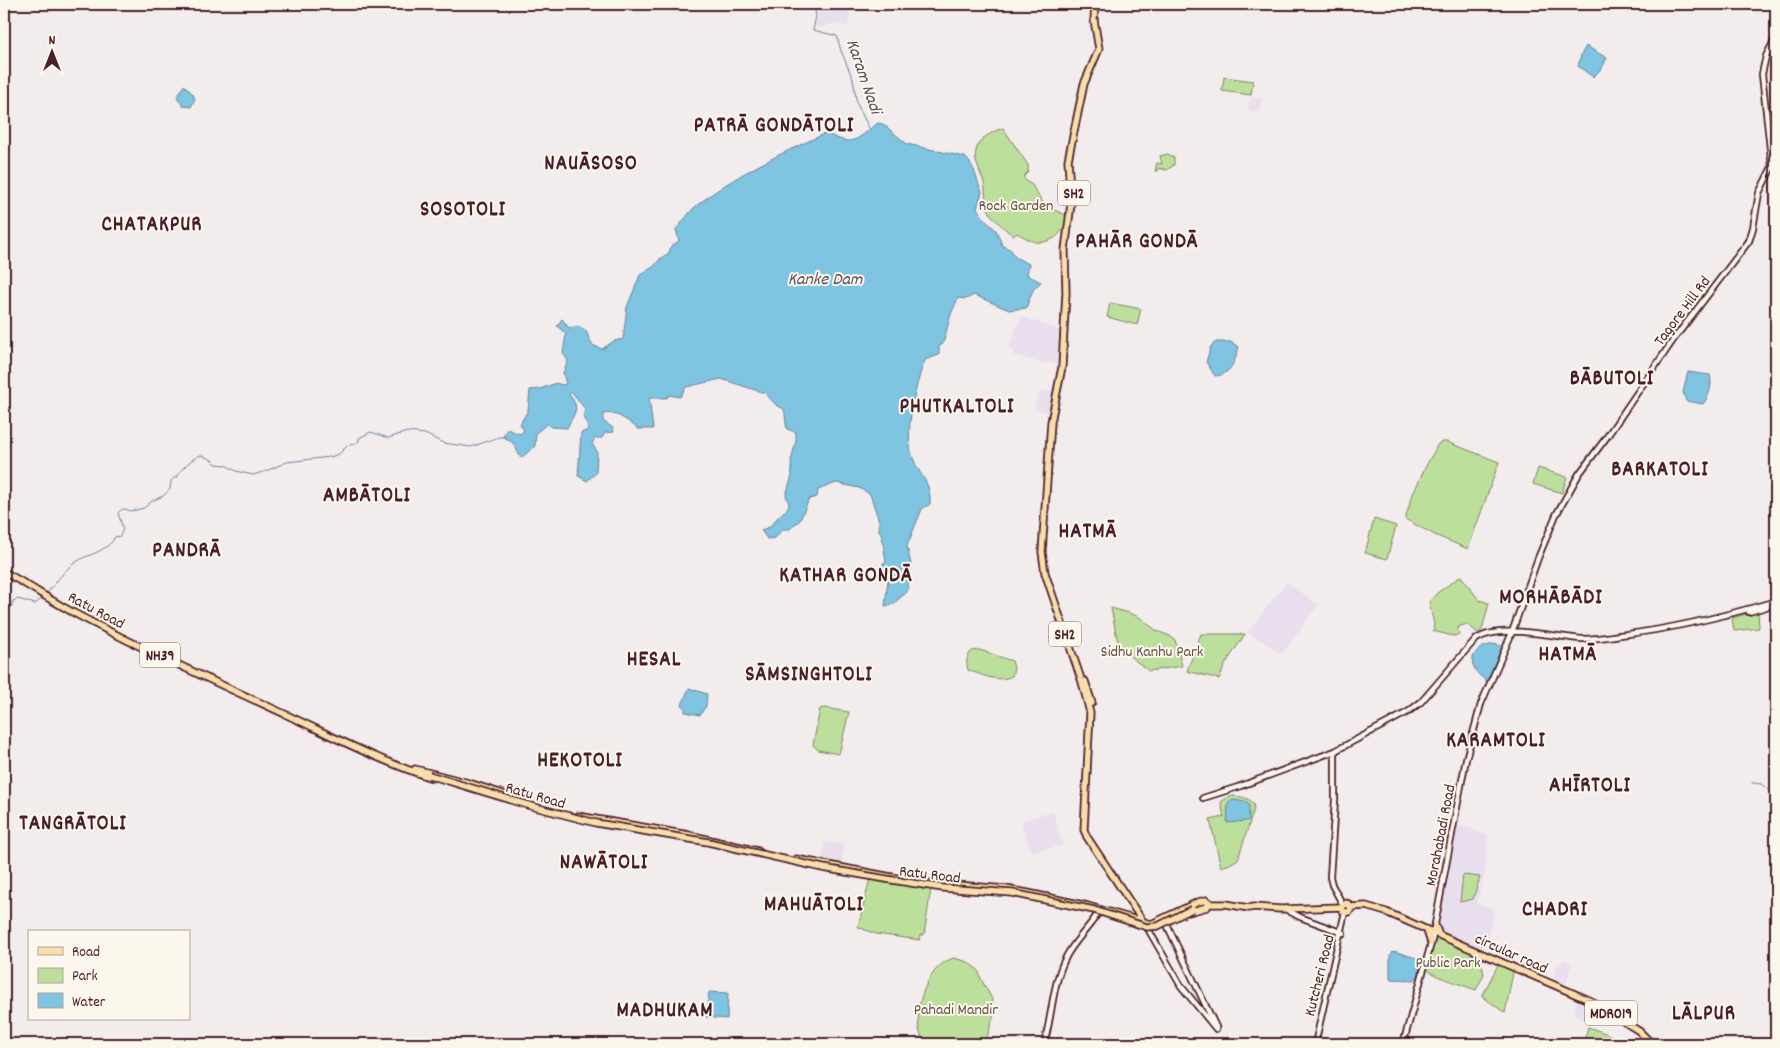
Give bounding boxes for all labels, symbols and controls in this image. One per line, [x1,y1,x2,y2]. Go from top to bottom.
north arrow [28,28,78,78]
text: N [49,31,56,51]
water label: Karam Nadi [838,36,888,120]
district label: PATRĀ GONDĀTOLI [694,112,854,142]
district label: NAUĀSOSO [544,150,638,180]
road number: SH2 [1058,180,1090,206]
park label: Rock Garden [978,195,1054,218]
district label: SOSOTOLI [420,196,506,226]
district label: CHATAKPUR [101,211,203,241]
district label: PAHĀR GONDĀ [1075,228,1199,258]
water label: Kanke Dam [788,268,863,293]
street label: Tagore Hill Rd [1649,272,1717,351]
district label: BĀBUTOLI [1570,365,1654,395]
district label: PHUTKALTOLI [899,393,1015,423]
district label: BARKATOLI [1611,456,1709,486]
district label: AMBĀTOLI [323,482,411,512]
district label: HATMĀ [1059,518,1117,548]
district label: PANDRĀ [152,537,222,567]
district label: KATHAR GONDĀ [779,562,913,592]
district label: MORHĀBĀDI [1499,584,1603,614]
street label: Ratu Road [63,587,128,636]
road number: SH2 [1049,622,1081,646]
park label: Sidhu Kanhu Park [1101,641,1203,664]
district label: HATMĀ [1539,641,1597,671]
road number: NH39 [140,642,180,668]
district label: HESAL [627,646,681,676]
district label: SĀMSINGHTOLI [745,661,873,691]
district label: KARAMTOLI [1446,727,1546,757]
district label: HEKOTOLI [537,747,623,777]
district label: AHĪRTOLI [1549,772,1631,802]
street label: Ratu Road [502,777,568,816]
street label: Morahabadi Road [1420,783,1463,888]
district label: TANGRĀTOLI [19,810,127,840]
district label: NAWĀTOLI [560,849,648,879]
street label: Ratu Road [898,860,962,891]
district label: MAHUĀTOLI [764,891,864,921]
district label: CHADRI [1522,896,1588,926]
street label: circular road [1471,928,1551,981]
legend [28,930,190,1020]
street label: Kutcheri Road [1299,932,1342,1019]
text: Road [72,942,100,964]
park label: Public Park [1415,952,1481,975]
text: Park [72,966,98,988]
text: Water [72,992,106,1014]
district label: MADHUKAM [617,997,713,1027]
park label: Pahadi Mandir [914,999,998,1022]
road number: MDR019 [1585,1000,1637,1026]
district label: LĀLPUR [1672,1000,1736,1030]

